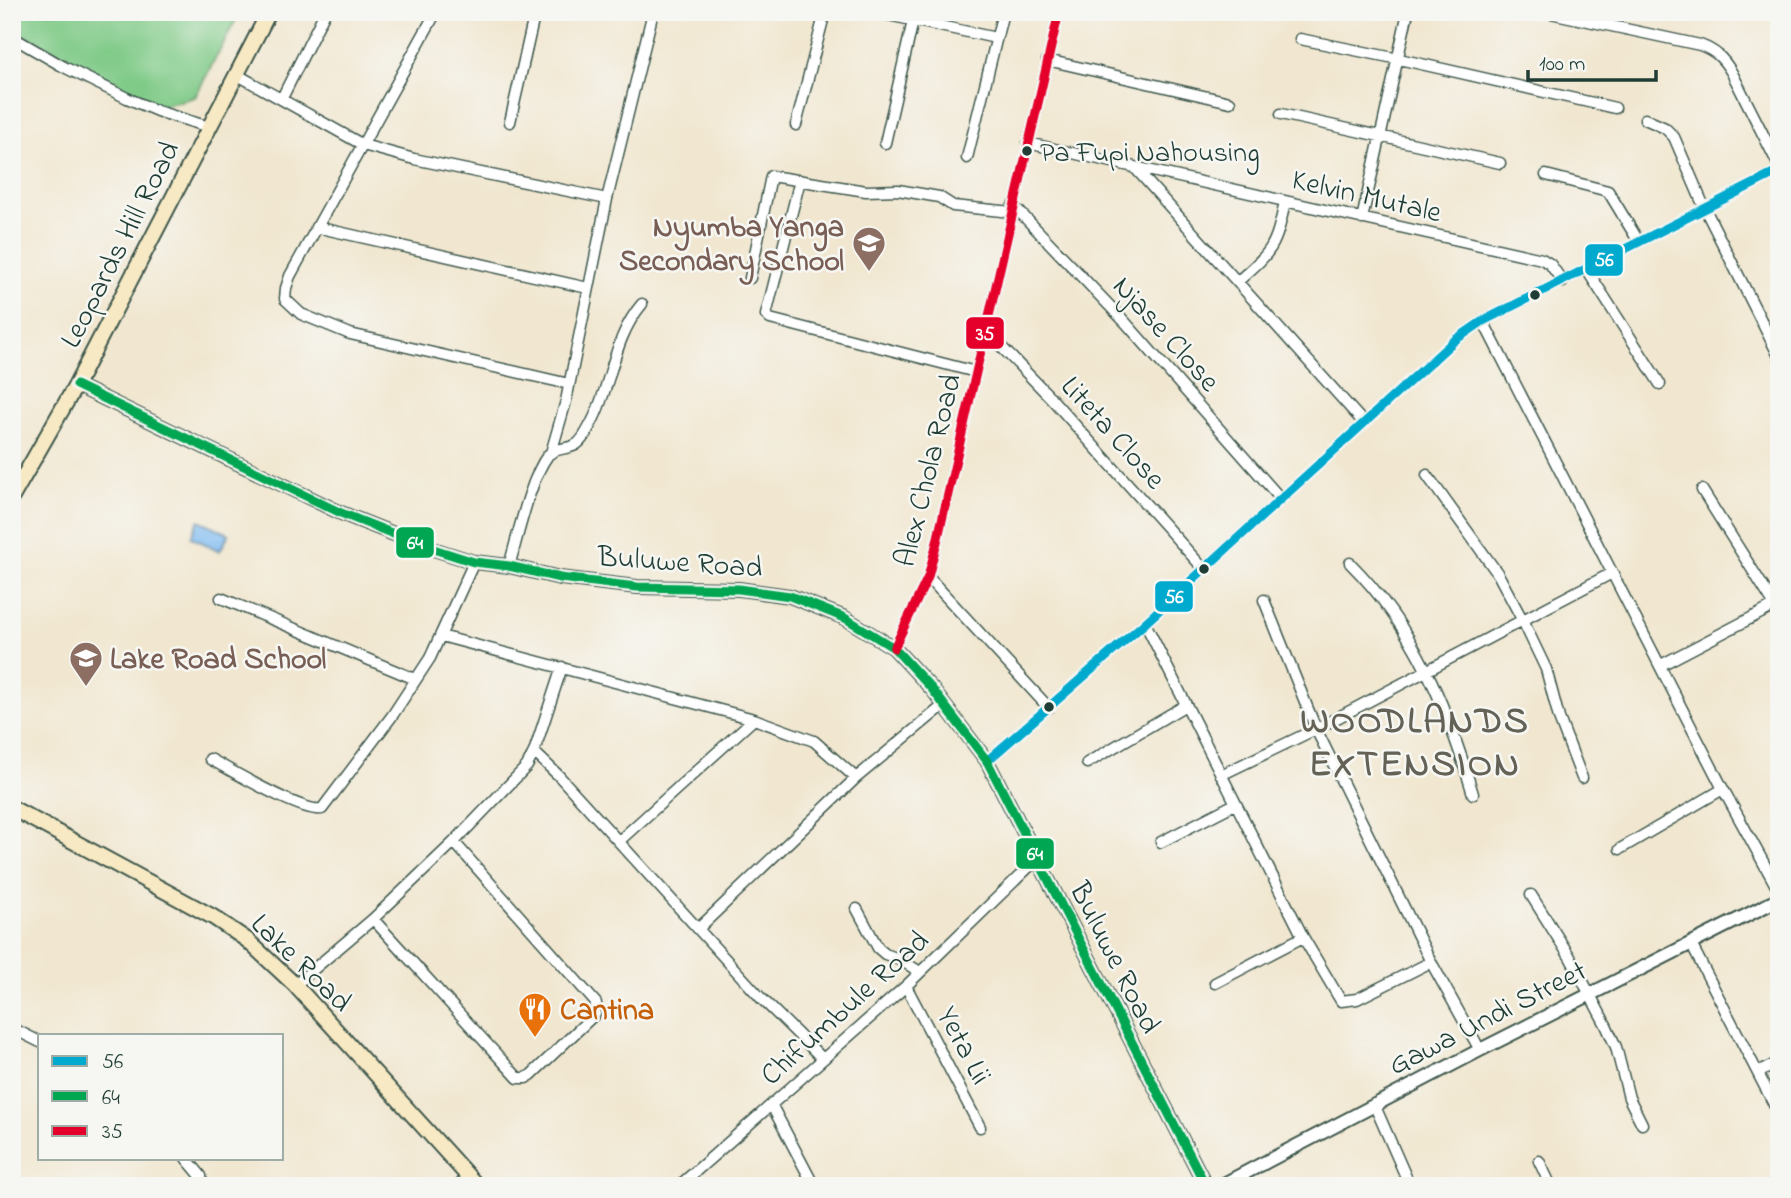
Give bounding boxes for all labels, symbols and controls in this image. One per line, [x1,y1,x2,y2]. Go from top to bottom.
scale bar [1528,38,1656,82]
text: 100 m [1539,50,1585,80]
street label: Leopards Hill Road [50,134,193,357]
place label: Pa Fupi Nahousing [1040,134,1260,175]
marker: Pa Fupi Nahousing [1020,144,1034,158]
street label: Kelvin Mutale [1287,159,1446,237]
place label: Nyumba Yanga Secondary School [619,207,844,285]
school or university icon: Nyumba Yanga Secondary School [850,224,888,273]
line badge: 56 [1584,243,1624,277]
text: 56 [1594,248,1614,275]
street label: Njase Close [1100,267,1229,403]
unlabelled marker [1528,288,1542,302]
line badge: 35 [965,316,1005,350]
text: 35 [975,322,994,349]
street label: Liteta Close [1049,367,1175,501]
street label: Alex Chola Road [885,370,975,572]
line badge: 64 [395,526,435,559]
text: 64 [407,531,423,558]
street label: Buluwe Road [595,536,764,592]
unlabelled marker [1197,562,1211,576]
line badge: 56 [1154,580,1194,613]
text: 56 [1164,585,1184,612]
school or university icon: Lake Road School [67,639,105,688]
place label: Lake Road School [110,639,326,683]
district label: WOODLANDS EXTENSION [1300,696,1530,793]
unlabelled marker [1042,700,1056,714]
line badge: 64 [1015,837,1055,870]
text: 64 [1027,842,1043,869]
street label: Buluwe Road [1056,874,1170,1042]
street label: Lake Road [239,904,361,1024]
street label: Chifumbule Road [752,921,941,1097]
street label: Gawa Undi Street [1381,951,1595,1089]
restaurant icon: Cantina [516,990,554,1039]
place label: Cantina [560,990,654,1034]
street label: Yeta Lii [923,999,1001,1093]
legend [38,1034,284,1160]
text: 56 [102,1048,123,1078]
text: 64 [102,1084,120,1114]
text: 35 [102,1118,123,1148]

